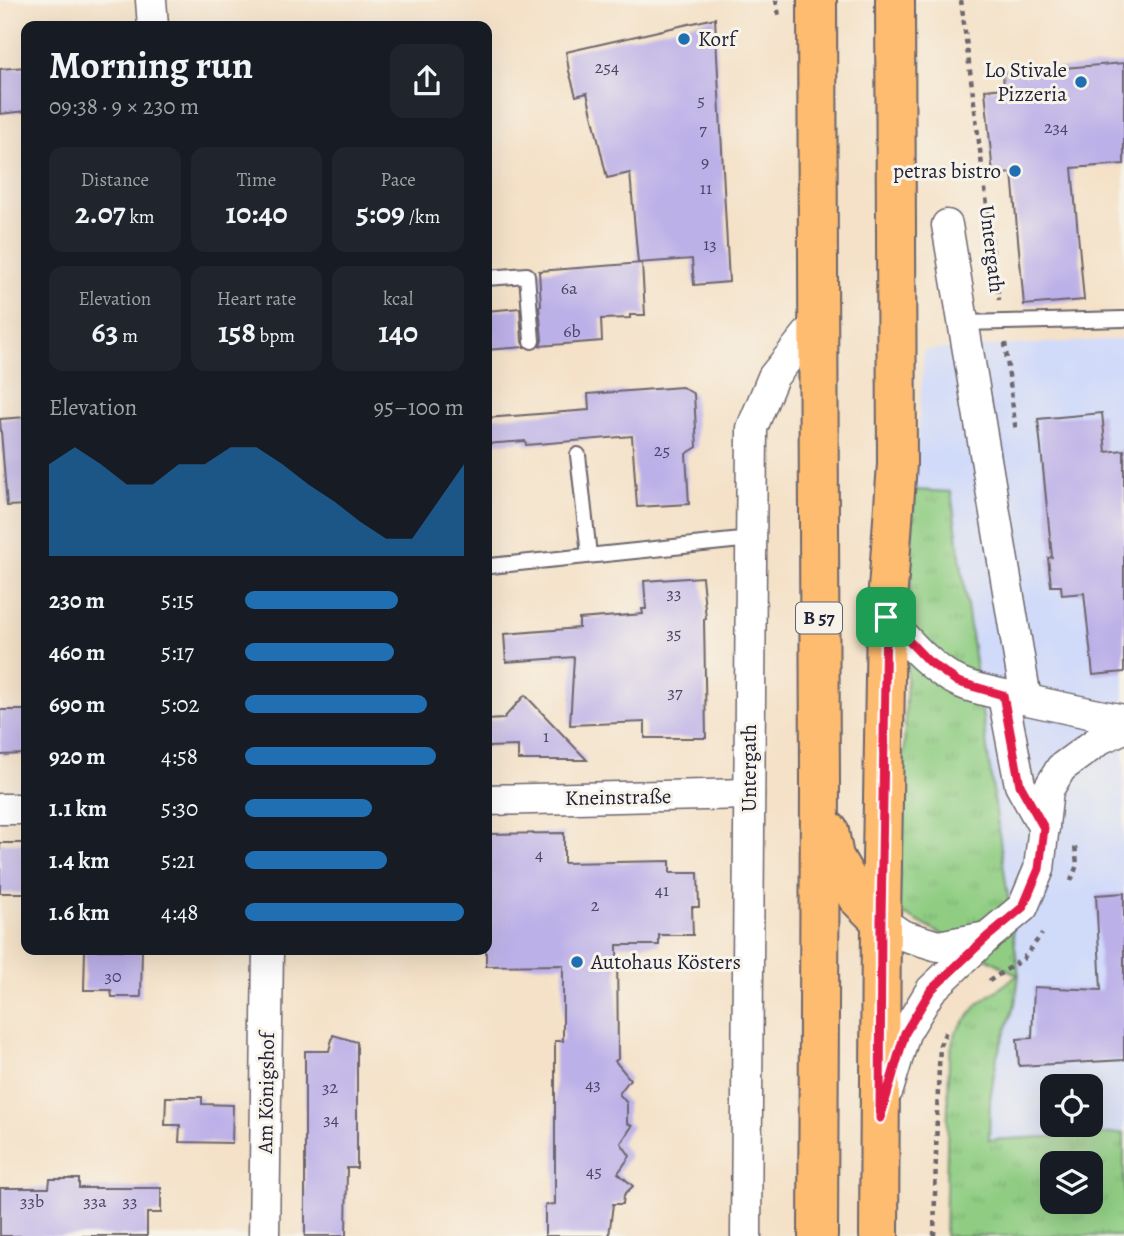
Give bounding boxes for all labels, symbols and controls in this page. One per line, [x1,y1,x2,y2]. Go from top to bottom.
place label: Korf [698,25,739,53]
marker: Korf [676,31,692,47]
text: Morning run [49,39,253,91]
button: share [390,44,464,118]
house number: 254 [595,55,619,79]
place label: Lo Stivale Pizzeria [984,56,1067,108]
marker: Lo Stivale Pizzeria [1073,74,1089,90]
house number: 5 [697,88,705,112]
text: 09:38 · 9 × 230 m [49,91,199,122]
house number: 234 [1044,115,1068,139]
house number: 7 [699,117,707,141]
house number: 9 [701,150,709,174]
place label: petras bistro [893,157,1001,185]
marker: petras bistro [1007,163,1023,179]
text: Distance [81,167,149,193]
text: Time [237,167,276,193]
text: Pace [381,167,416,193]
house number: 11 [700,176,712,200]
text: 2.07 [75,193,126,233]
text: 10:40 [225,193,288,233]
text: 5:09 [356,193,405,233]
text: km [126,204,155,230]
text: /km [405,204,440,230]
street label: Untergath [973,204,1011,294]
house number: 13 [703,232,717,256]
house number: 6a [561,276,578,300]
text: Elevation [78,286,151,312]
text: Heart rate [217,286,296,312]
text: kcal [383,286,413,312]
text: 63 [92,312,119,352]
text: 158 [218,312,256,352]
text: 140 [378,312,418,352]
house number: 6b [563,319,581,343]
text: m [119,323,138,349]
text: bpm [256,323,295,349]
text: Elevation [49,392,137,423]
text: 95–100 m [374,392,464,423]
house number: 25 [654,438,670,462]
house number: 33 [667,581,681,605]
text: 230 m [49,585,105,616]
text: 5:15 [161,585,194,616]
pin [856,587,916,647]
icon: arrive [867,598,905,636]
road number: B 57 [796,603,842,634]
house number: 35 [666,621,682,645]
text: 460 m [49,637,105,668]
text: 5:17 [161,637,194,668]
house number: 37 [667,680,683,704]
text: 690 m [49,689,105,720]
text: 5:02 [161,689,200,720]
house number: 1 [543,724,549,748]
street label: Untergath [735,724,763,812]
text: 920 m [49,741,106,772]
text: 4:58 [161,741,198,772]
street label: Kneinstraße [565,782,671,812]
text: 1.1 km [49,793,107,824]
text: 5:30 [161,793,198,824]
house number: 4 [535,842,543,866]
text: 1.4 km [49,845,110,876]
text: 5:21 [161,845,195,876]
house number: 41 [655,878,669,902]
house number: 2 [591,893,600,917]
text: 1.6 km [49,897,109,928]
text: 4:48 [161,897,198,928]
place label: Autohaus Kösters [590,948,741,976]
marker: Autohaus Kösters [569,954,585,970]
house number: 30 [104,964,122,988]
street label: Am Königshof [251,1029,281,1155]
house number: 43 [585,1072,601,1096]
map controls [1040,1074,1103,1214]
button: locate [1040,1074,1103,1137]
house number: 32 [322,1075,338,1099]
house number: 34 [323,1107,339,1131]
button: layers [1040,1151,1103,1214]
house number: 45 [586,1159,602,1183]
house number: 33b [20,1189,44,1213]
house number: 33a [83,1189,107,1213]
house number: 33 [123,1189,137,1213]

